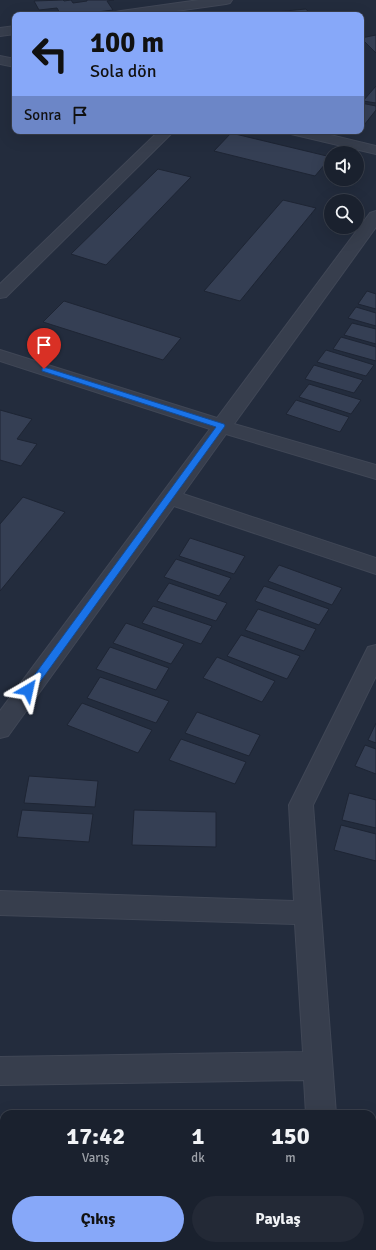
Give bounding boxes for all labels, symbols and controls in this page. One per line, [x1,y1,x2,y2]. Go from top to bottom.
text: 100 m [90,26,164,60]
icon: left [24,28,76,80]
text: Sola dön [90,60,156,82]
icon: arrive [69,104,91,126]
text: Sonra [24,106,61,124]
map controls [324,146,364,234]
button: sound [324,146,364,186]
button: search [324,194,364,234]
pin [27,328,61,369]
icon: arrive [33,334,55,356]
position arrow [7,669,49,711]
text: 17:42 [66,1121,125,1151]
text: 1 [192,1121,204,1151]
text: 150 [271,1121,310,1151]
text: Varış [82,1150,110,1166]
text: dk [191,1150,205,1166]
text: m [285,1150,296,1166]
button: Çıkış [12,1196,184,1242]
button: Paylaş [192,1196,364,1242]

